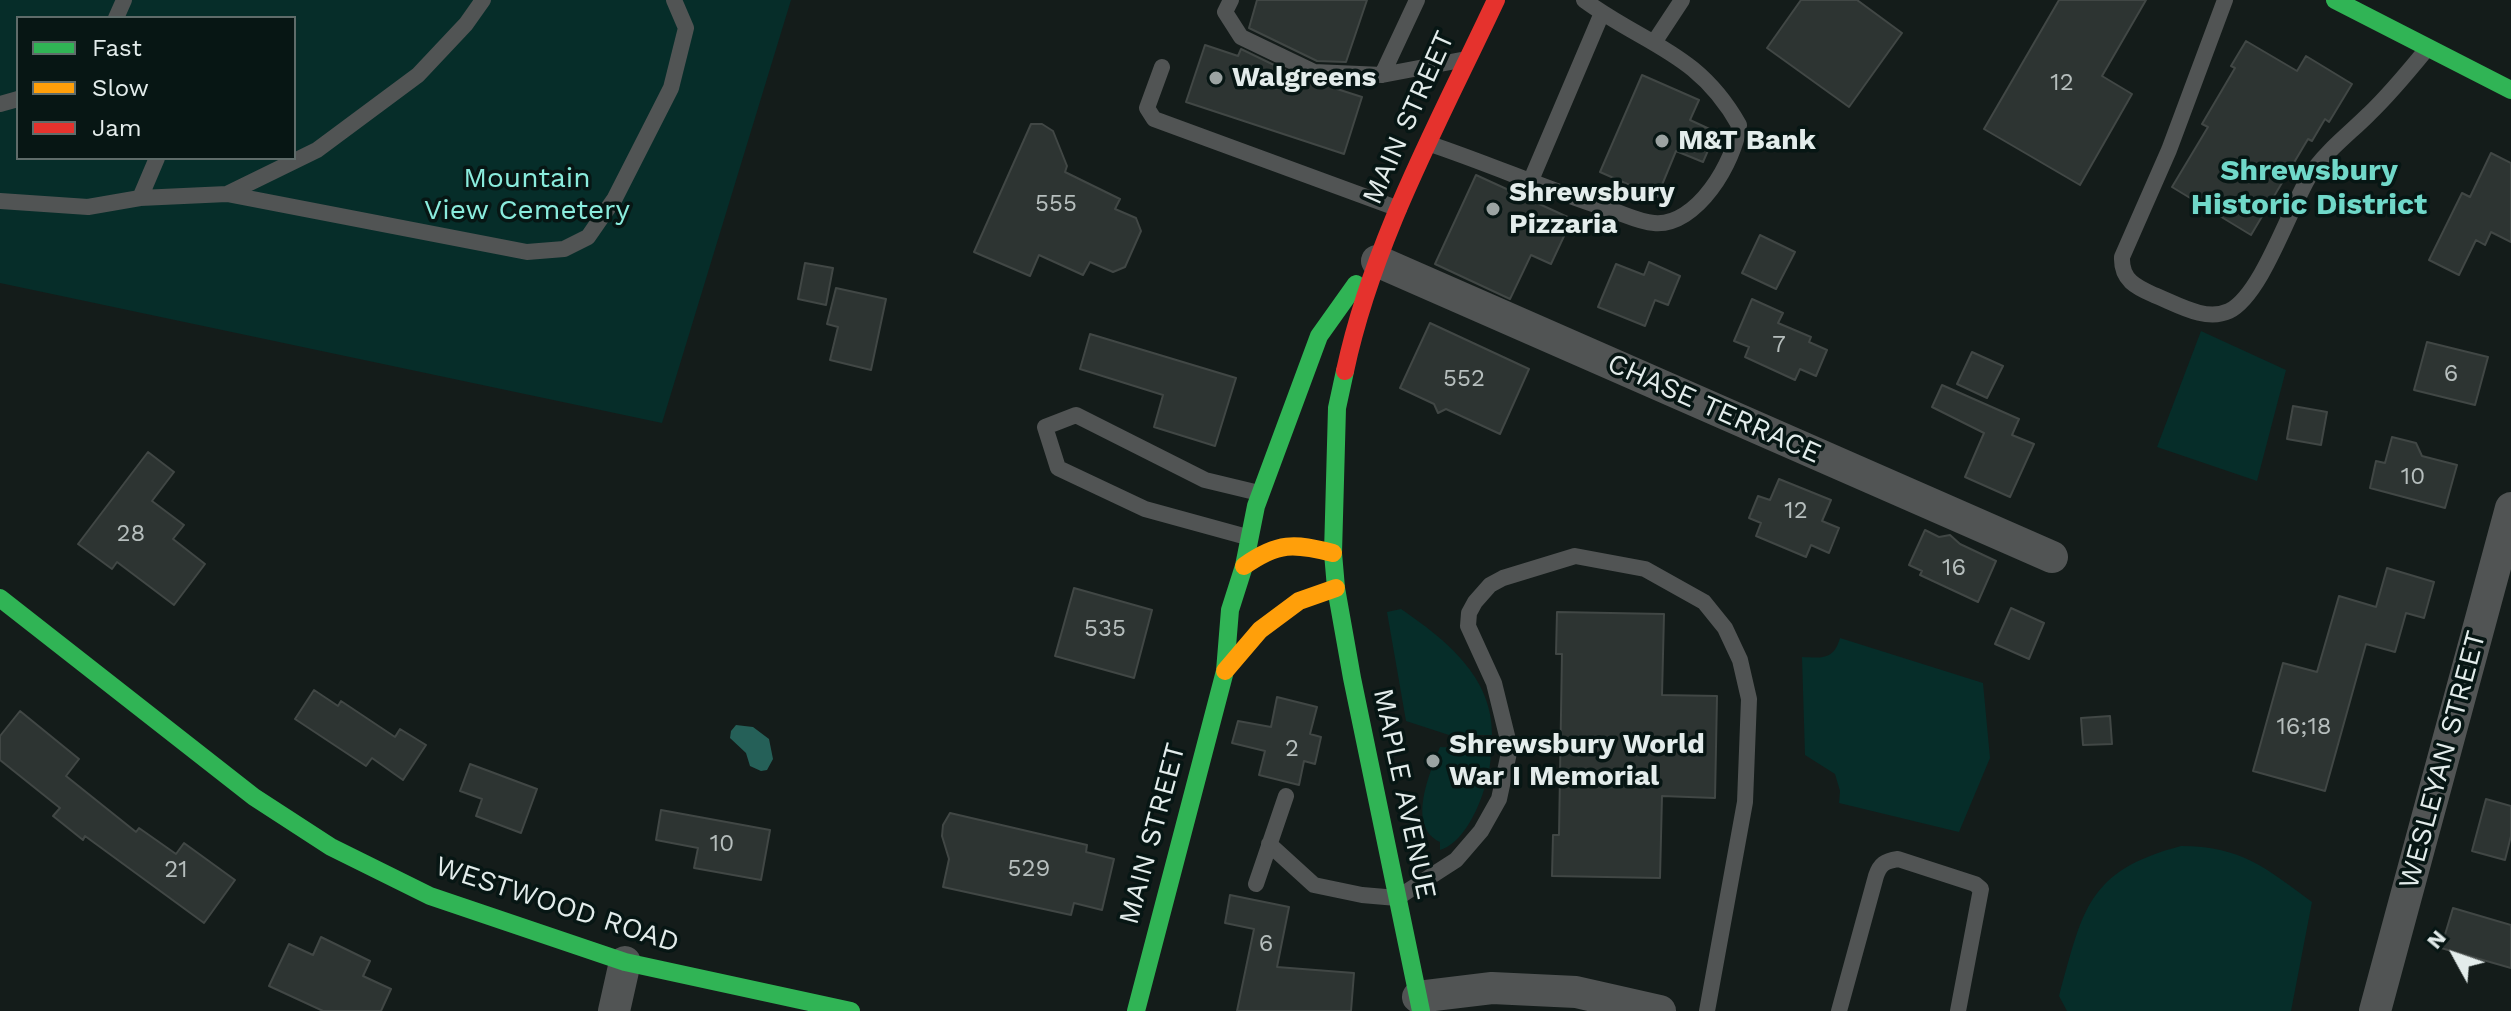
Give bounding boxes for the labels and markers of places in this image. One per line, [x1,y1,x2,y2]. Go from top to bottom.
place label: Walgreens [1232,61,1376,95]
marker: Walgreens [1207,69,1225,87]
place label: M&T Bank [1678,124,1816,158]
marker: M&T Bank [1653,132,1671,150]
place label: Shrewsbury Pizzaria [1509,176,1675,242]
marker: Shrewsbury Pizzaria [1484,200,1502,218]
place label: Shrewsbury World War I Memorial [1449,728,1705,794]
marker: Shrewsbury World War I Memorial [1424,752,1442,770]

